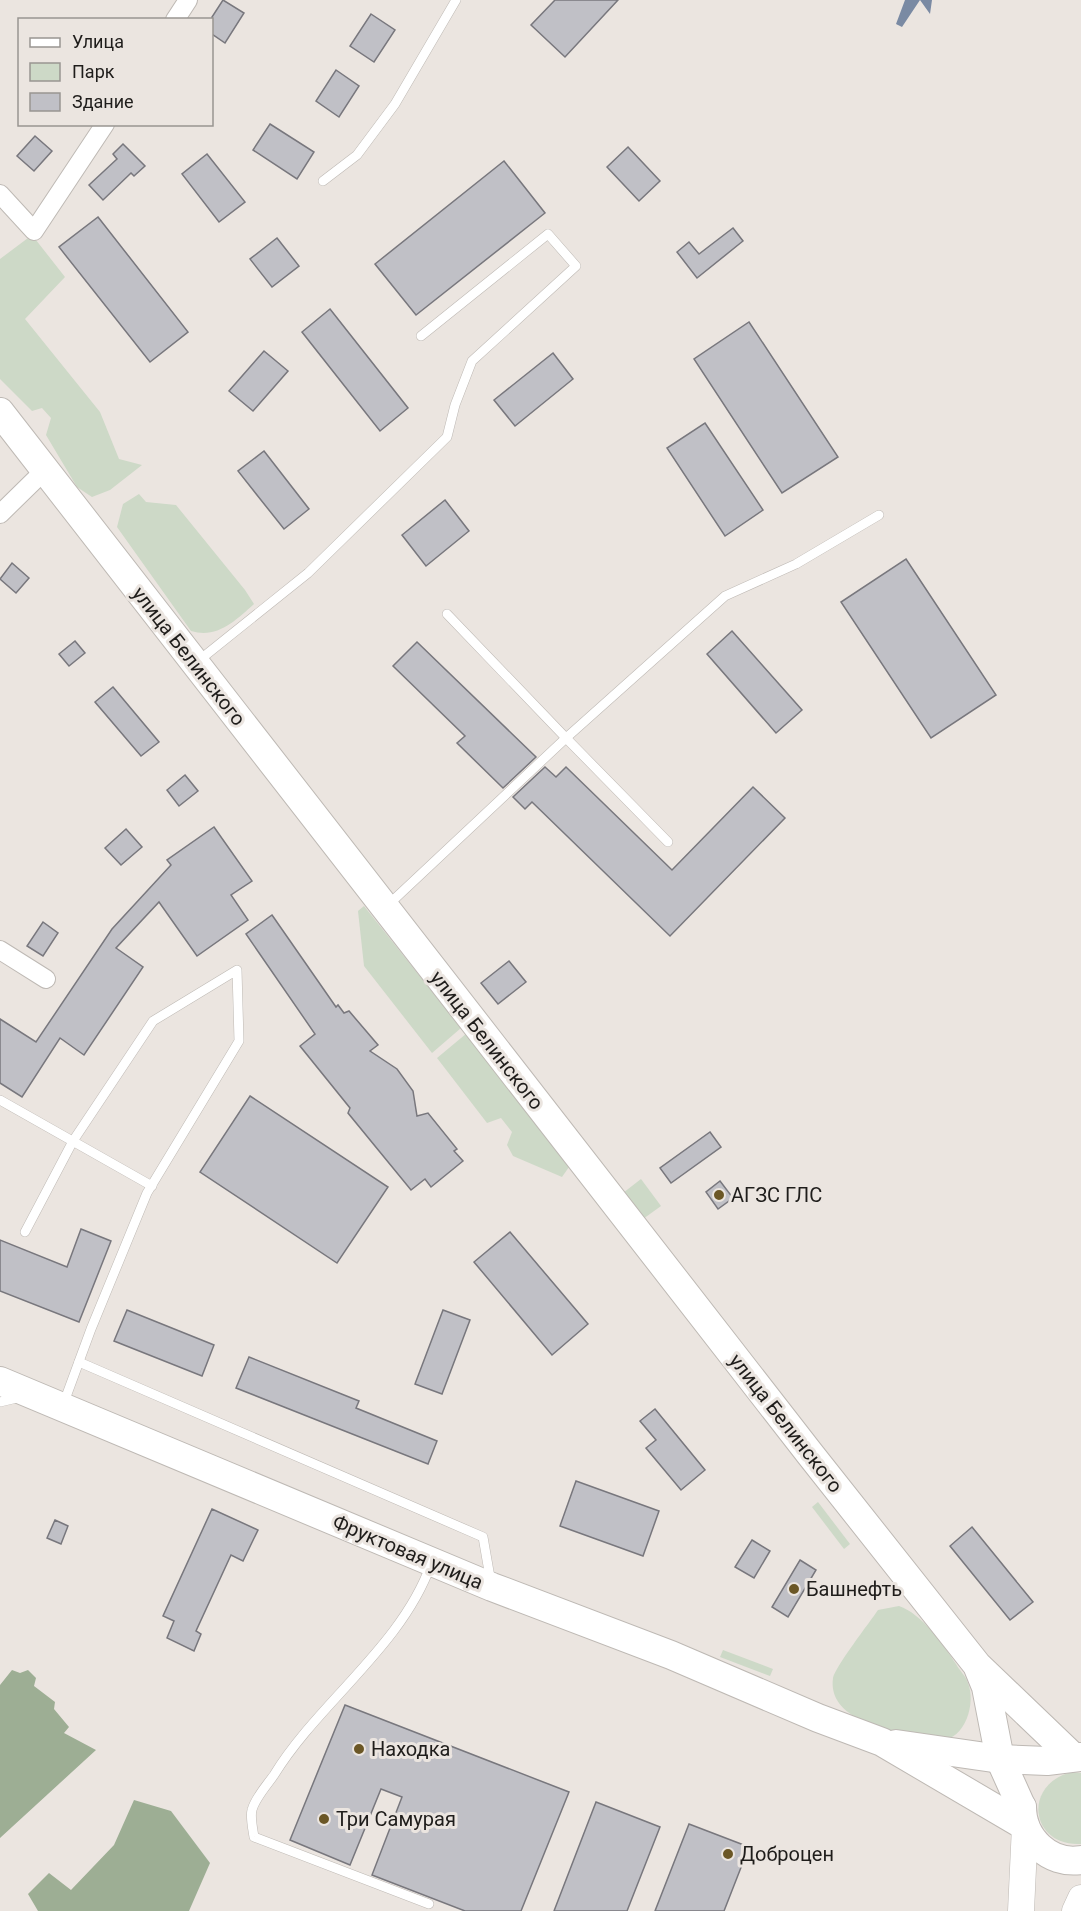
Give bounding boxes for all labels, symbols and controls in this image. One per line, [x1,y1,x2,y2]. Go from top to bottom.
legend [18,18,213,126]
text: Улица [72,31,124,52]
text: Парк [72,61,115,82]
text: Здание [72,91,134,112]
street label: улица Белинского [127,582,251,730]
street label: улица Белинского [425,966,549,1114]
place label: АГЗС ГЛС [731,1183,822,1207]
marker: АГЗС ГЛС [712,1188,726,1202]
street label: улица Белинского [724,1349,848,1497]
street label: Фруктовая улица [329,1510,487,1594]
place label: Башнефть [806,1577,902,1601]
marker: Башнефть [787,1582,801,1596]
place label: Находка [371,1737,450,1761]
marker: Находка [352,1742,366,1756]
place label: Три Самурая [336,1807,456,1831]
marker: Три Самурая [317,1812,331,1826]
place label: Доброцен [740,1842,834,1866]
marker: Доброцен [721,1847,735,1861]

